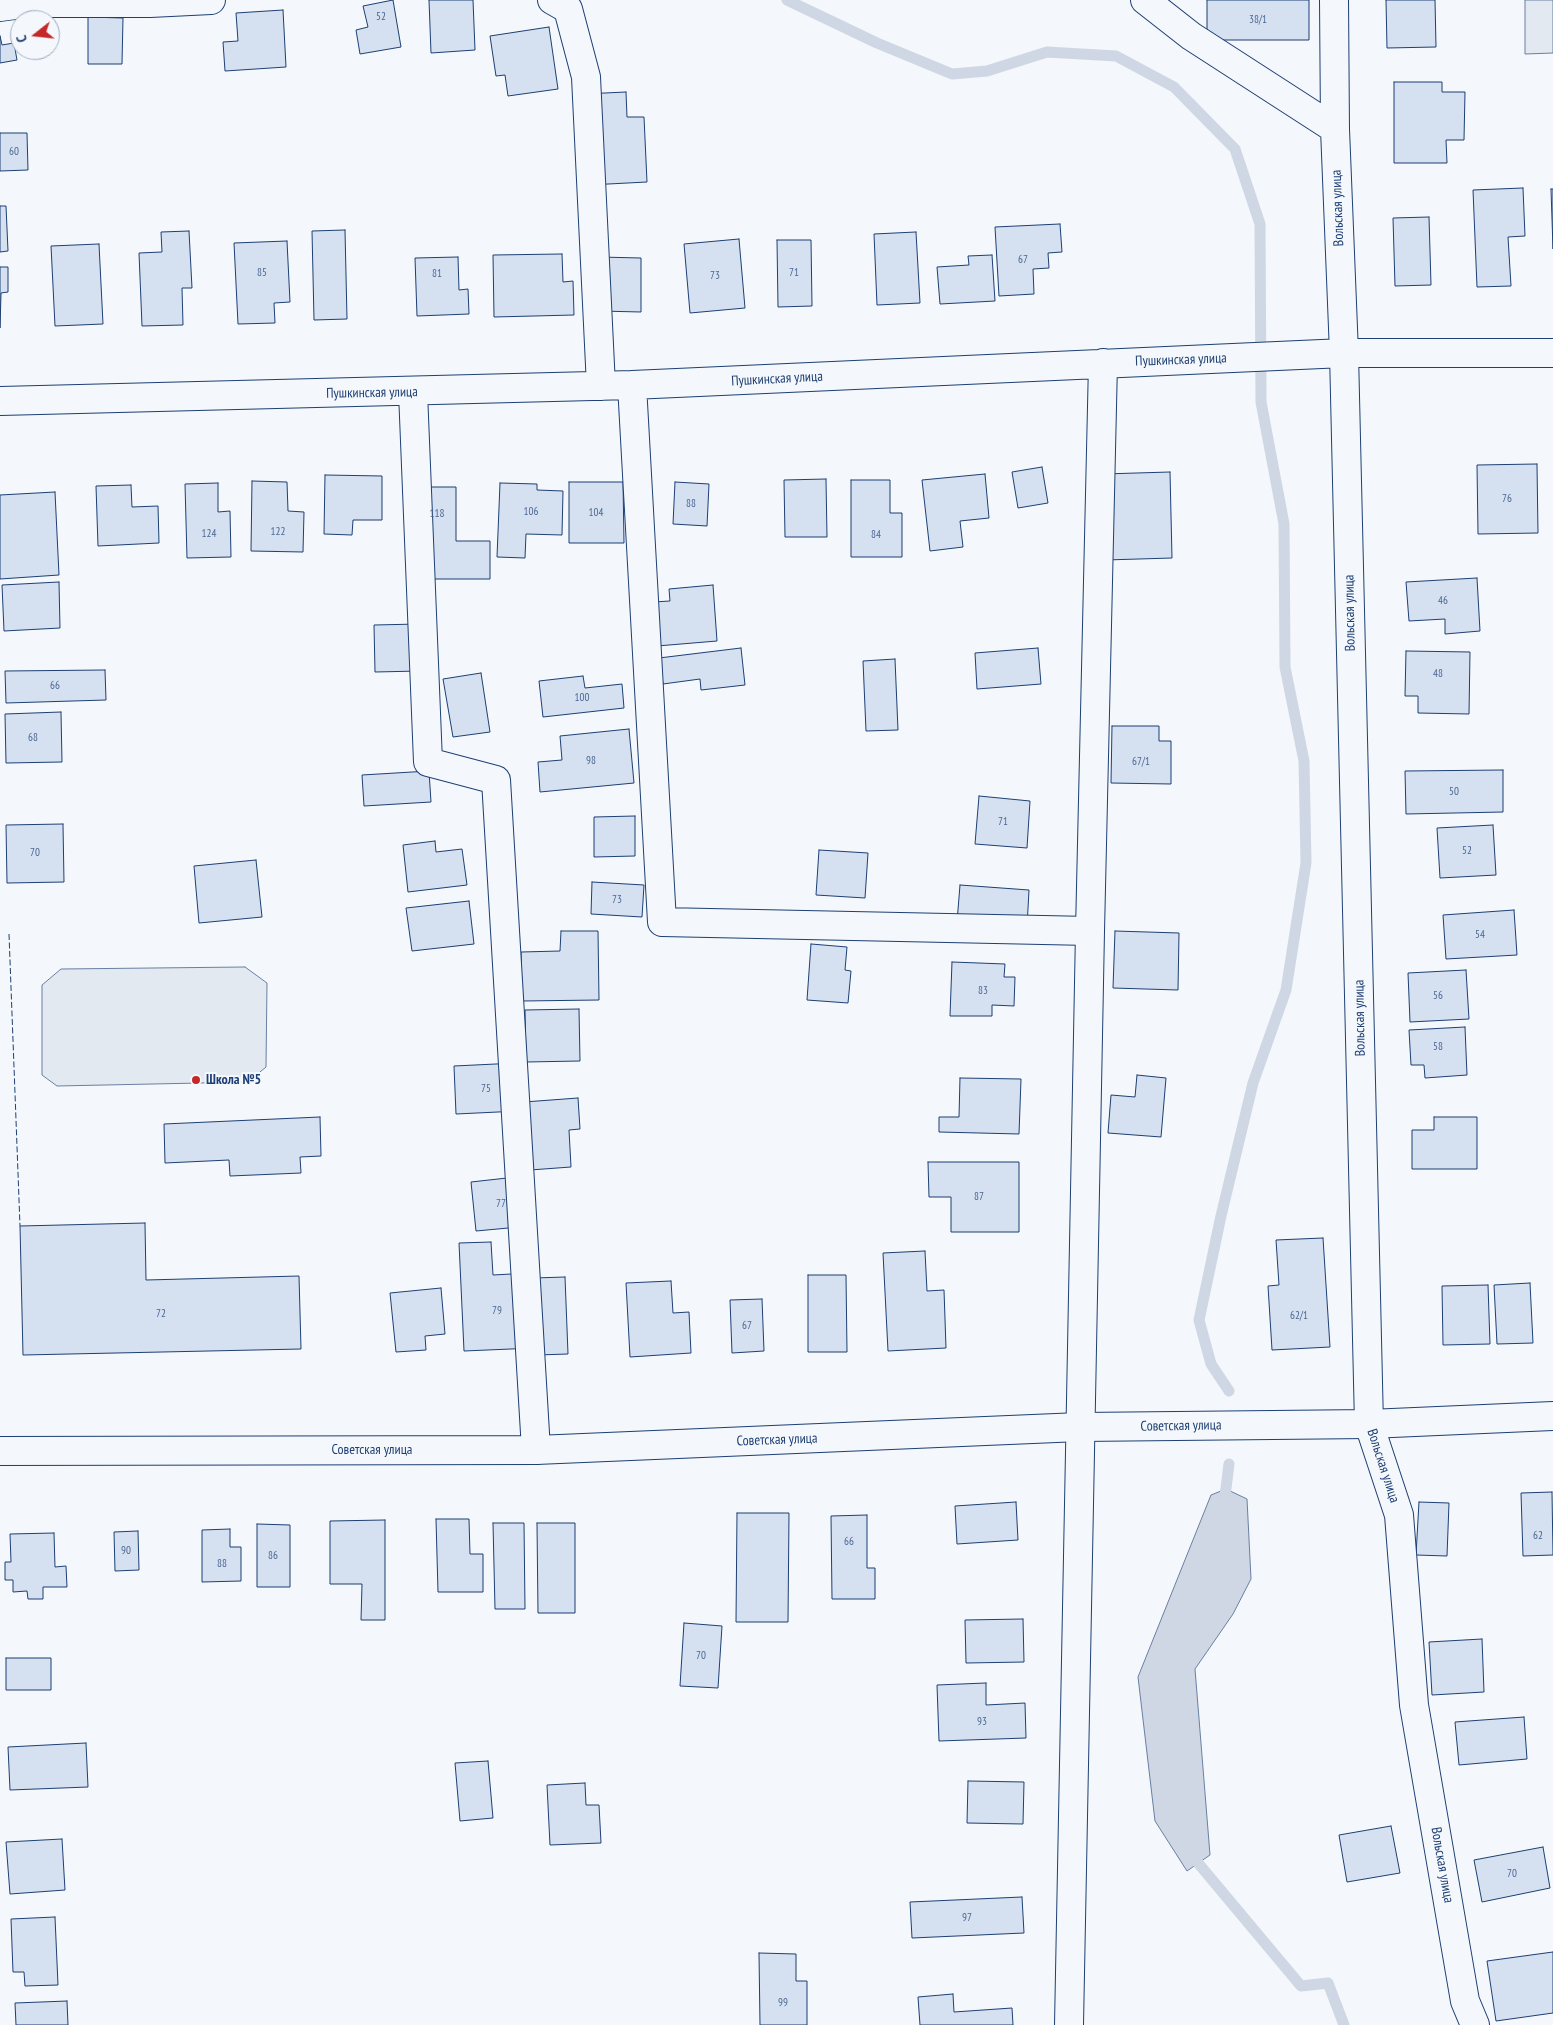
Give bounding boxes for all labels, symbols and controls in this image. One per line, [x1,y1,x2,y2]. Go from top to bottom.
north arrow [10,10,60,60]
house number: 52 [376,10,386,24]
house number: 38/1 [1249,13,1267,27]
text: С [12,33,31,44]
house number: 60 [9,145,19,159]
street label: Вольская улица [1328,169,1348,247]
house number: 67 [1018,253,1028,267]
house number: 85 [257,266,267,280]
house number: 71 [789,266,799,280]
house number: 81 [432,267,442,281]
house number: 73 [710,269,720,283]
street label: Пушкинская улица [1135,350,1227,370]
street label: Пушкинская улица [731,368,823,390]
street label: Пушкинская улица [326,384,418,402]
house number: 76 [1502,492,1512,506]
house number: 88 [686,497,696,511]
house number: 106 [524,505,538,519]
house number: 104 [589,506,603,520]
house number: 118 [430,507,444,521]
house number: 122 [271,525,285,539]
house number: 124 [202,527,216,541]
house number: 84 [871,528,881,542]
street label: Вольская улица [1341,575,1359,651]
house number: 46 [1438,594,1448,608]
house number: 48 [1433,667,1443,681]
house number: 66 [50,679,60,693]
house number: 100 [575,691,589,705]
house number: 68 [28,731,38,745]
house number: 98 [586,754,596,768]
house number: 67/1 [1132,755,1150,769]
house number: 50 [1449,785,1459,799]
house number: 71 [998,815,1008,829]
house number: 52 [1462,844,1472,858]
house number: 70 [30,846,40,860]
house number: 73 [612,893,622,907]
house number: 54 [1475,928,1485,942]
street label: Вольская улица [1351,980,1369,1056]
house number: 83 [978,984,988,998]
house number: 56 [1433,989,1443,1003]
house number: 58 [1433,1040,1443,1054]
place label: Школа №5 [206,1072,261,1088]
marker: Школа №5 [190,1074,202,1086]
house number: 75 [481,1082,491,1096]
house number: 87 [974,1190,984,1204]
house number: 77 [496,1197,506,1211]
house number: 79 [492,1304,502,1318]
house number: 72 [156,1307,166,1321]
house number: 62/1 [1290,1309,1308,1323]
house number: 67 [742,1319,752,1333]
street label: Советская улица [1140,1417,1222,1435]
street label: Вольская улица [1363,1427,1403,1505]
street label: Советская улица [736,1430,818,1450]
street label: Советская улица [332,1442,412,1458]
house number: 62 [1533,1529,1543,1543]
house number: 66 [844,1535,854,1549]
house number: 90 [121,1544,131,1558]
house number: 86 [268,1549,278,1563]
house number: 88 [217,1557,227,1571]
house number: 70 [696,1649,706,1663]
house number: 93 [977,1715,987,1729]
street label: Вольская улица [1427,1826,1457,1904]
house number: 70 [1507,1867,1517,1881]
house number: 97 [962,1911,972,1925]
house number: 99 [778,1996,788,2010]

